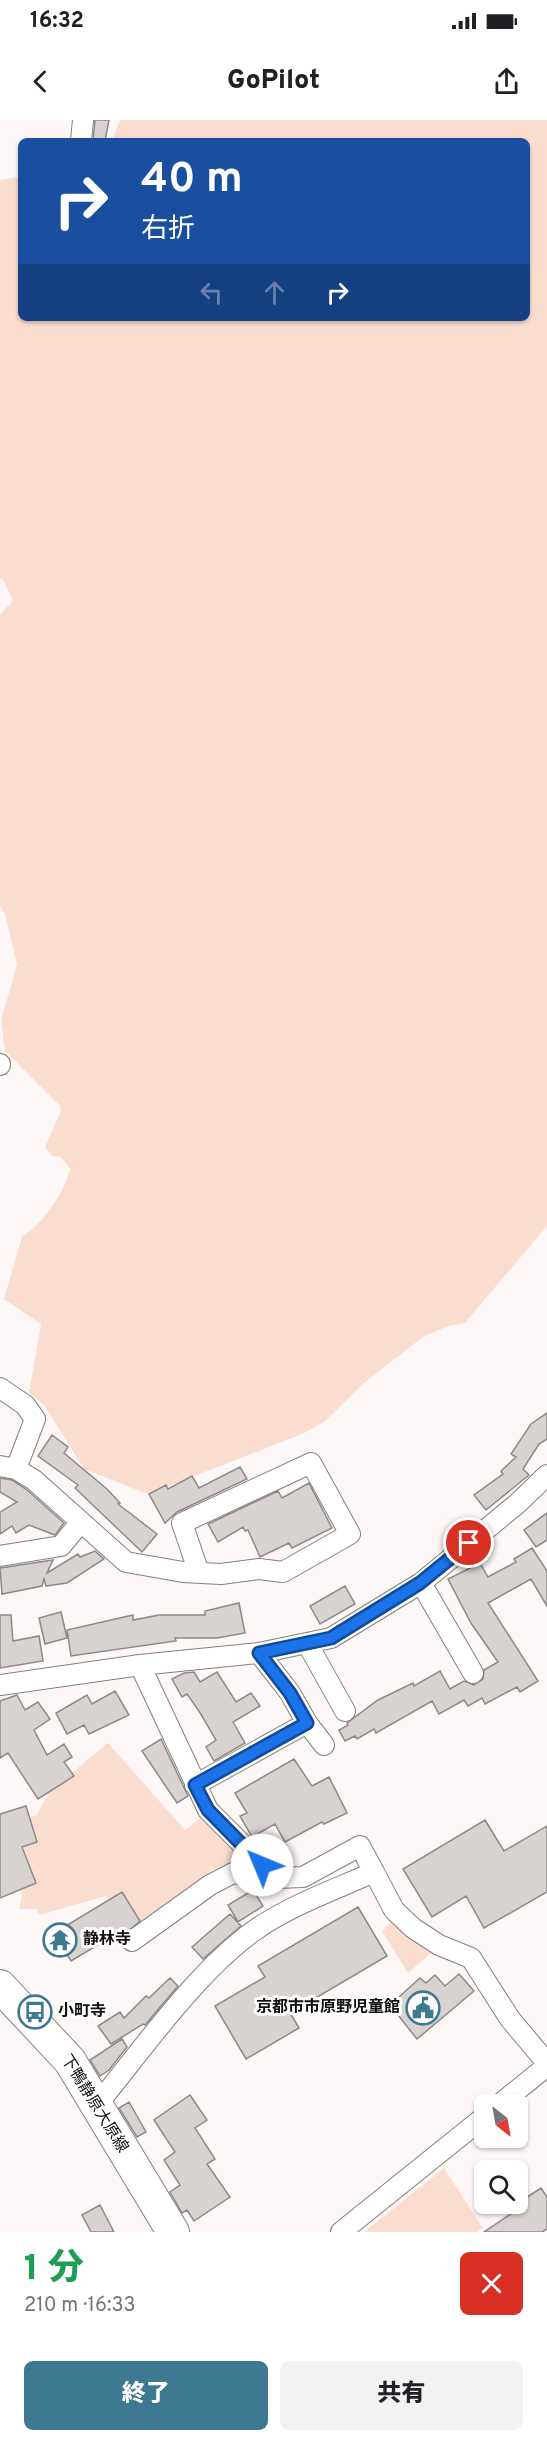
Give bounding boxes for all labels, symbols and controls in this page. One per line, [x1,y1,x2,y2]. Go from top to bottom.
text: 16:32 [30,8,84,35]
text: GoPilot [227,64,320,98]
icon: back [24,65,57,98]
icon: share [490,65,523,98]
text: 40 m [141,154,243,207]
icon: right [42,162,120,240]
text: 右折 [141,213,195,247]
icon: left [195,276,228,309]
icon: ahead [258,276,291,309]
icon: right [321,276,354,309]
pin [443,1517,494,1568]
icon: arrive [452,1526,485,1559]
position arrow [230,1833,294,1897]
temple icon: 静林寺 [42,1922,78,1958]
place label: 静林寺 [83,1930,131,1950]
public building icon: 京都市市原野児童館 [405,1990,441,2026]
bus stop icon: 小町寺 [17,1994,53,2030]
place label: 京都市市原野児童館 [256,1998,400,2018]
place label: 小町寺 [58,2002,106,2022]
street label: 下鴨静原大原線 [56,2051,132,2157]
north arrow [474,2094,528,2148]
map controls [474,2094,528,2214]
button: search [474,2160,528,2214]
text: 1 分 [24,2247,84,2293]
button: close [460,2252,523,2315]
text: 210 m · 16:33 [24,2293,136,2319]
button: 終了 [24,2361,268,2430]
button: 共有 [280,2361,523,2430]

